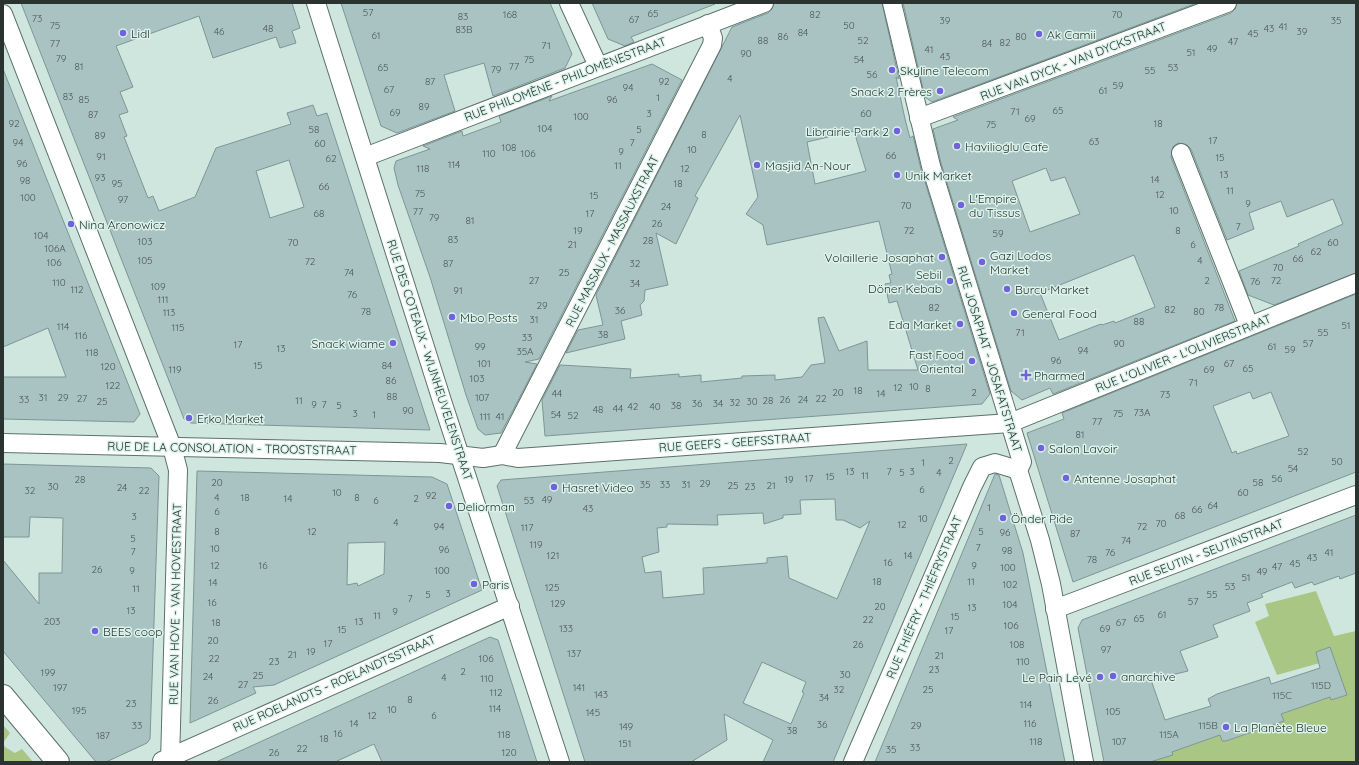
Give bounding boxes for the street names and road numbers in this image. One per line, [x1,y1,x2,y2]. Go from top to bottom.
street label: RUE VAN DYCK - VAN DYCKSTRAAT [978,19,1168,103]
street label: RUE PHILOMÈNE - PHILOMÈNESTRAAT [462,33,668,125]
street label: RUE MASSAUX - MASSAUXSTRAAT [562,153,662,329]
street label: RUE DES COTEAUX - WIJNHEUVELENSTRAAT [384,238,476,482]
street label: RUE JOSAPHAT - JOSAFATSTRAAT [954,264,1026,454]
street label: RUE L'OLIVIER - L'OLIVIERSTRAAT [1093,311,1273,395]
street label: RUE GEEFS - GEEFSSTRAAT [658,429,812,455]
street label: RUE DE LA CONSOLATION - TROOSTSTRAAT [107,438,357,458]
street label: RUE VAN HOVE - VAN HOVESTRAAT [166,503,184,705]
street label: RUE THIÉFRY - THIÉFRYSTRAAT [883,513,965,681]
street label: RUE SEUTIN - SEUTINSTRAAT [1127,516,1285,588]
street label: RUE ROELANDTS - ROELANDTSSTRAAT [230,631,438,735]

